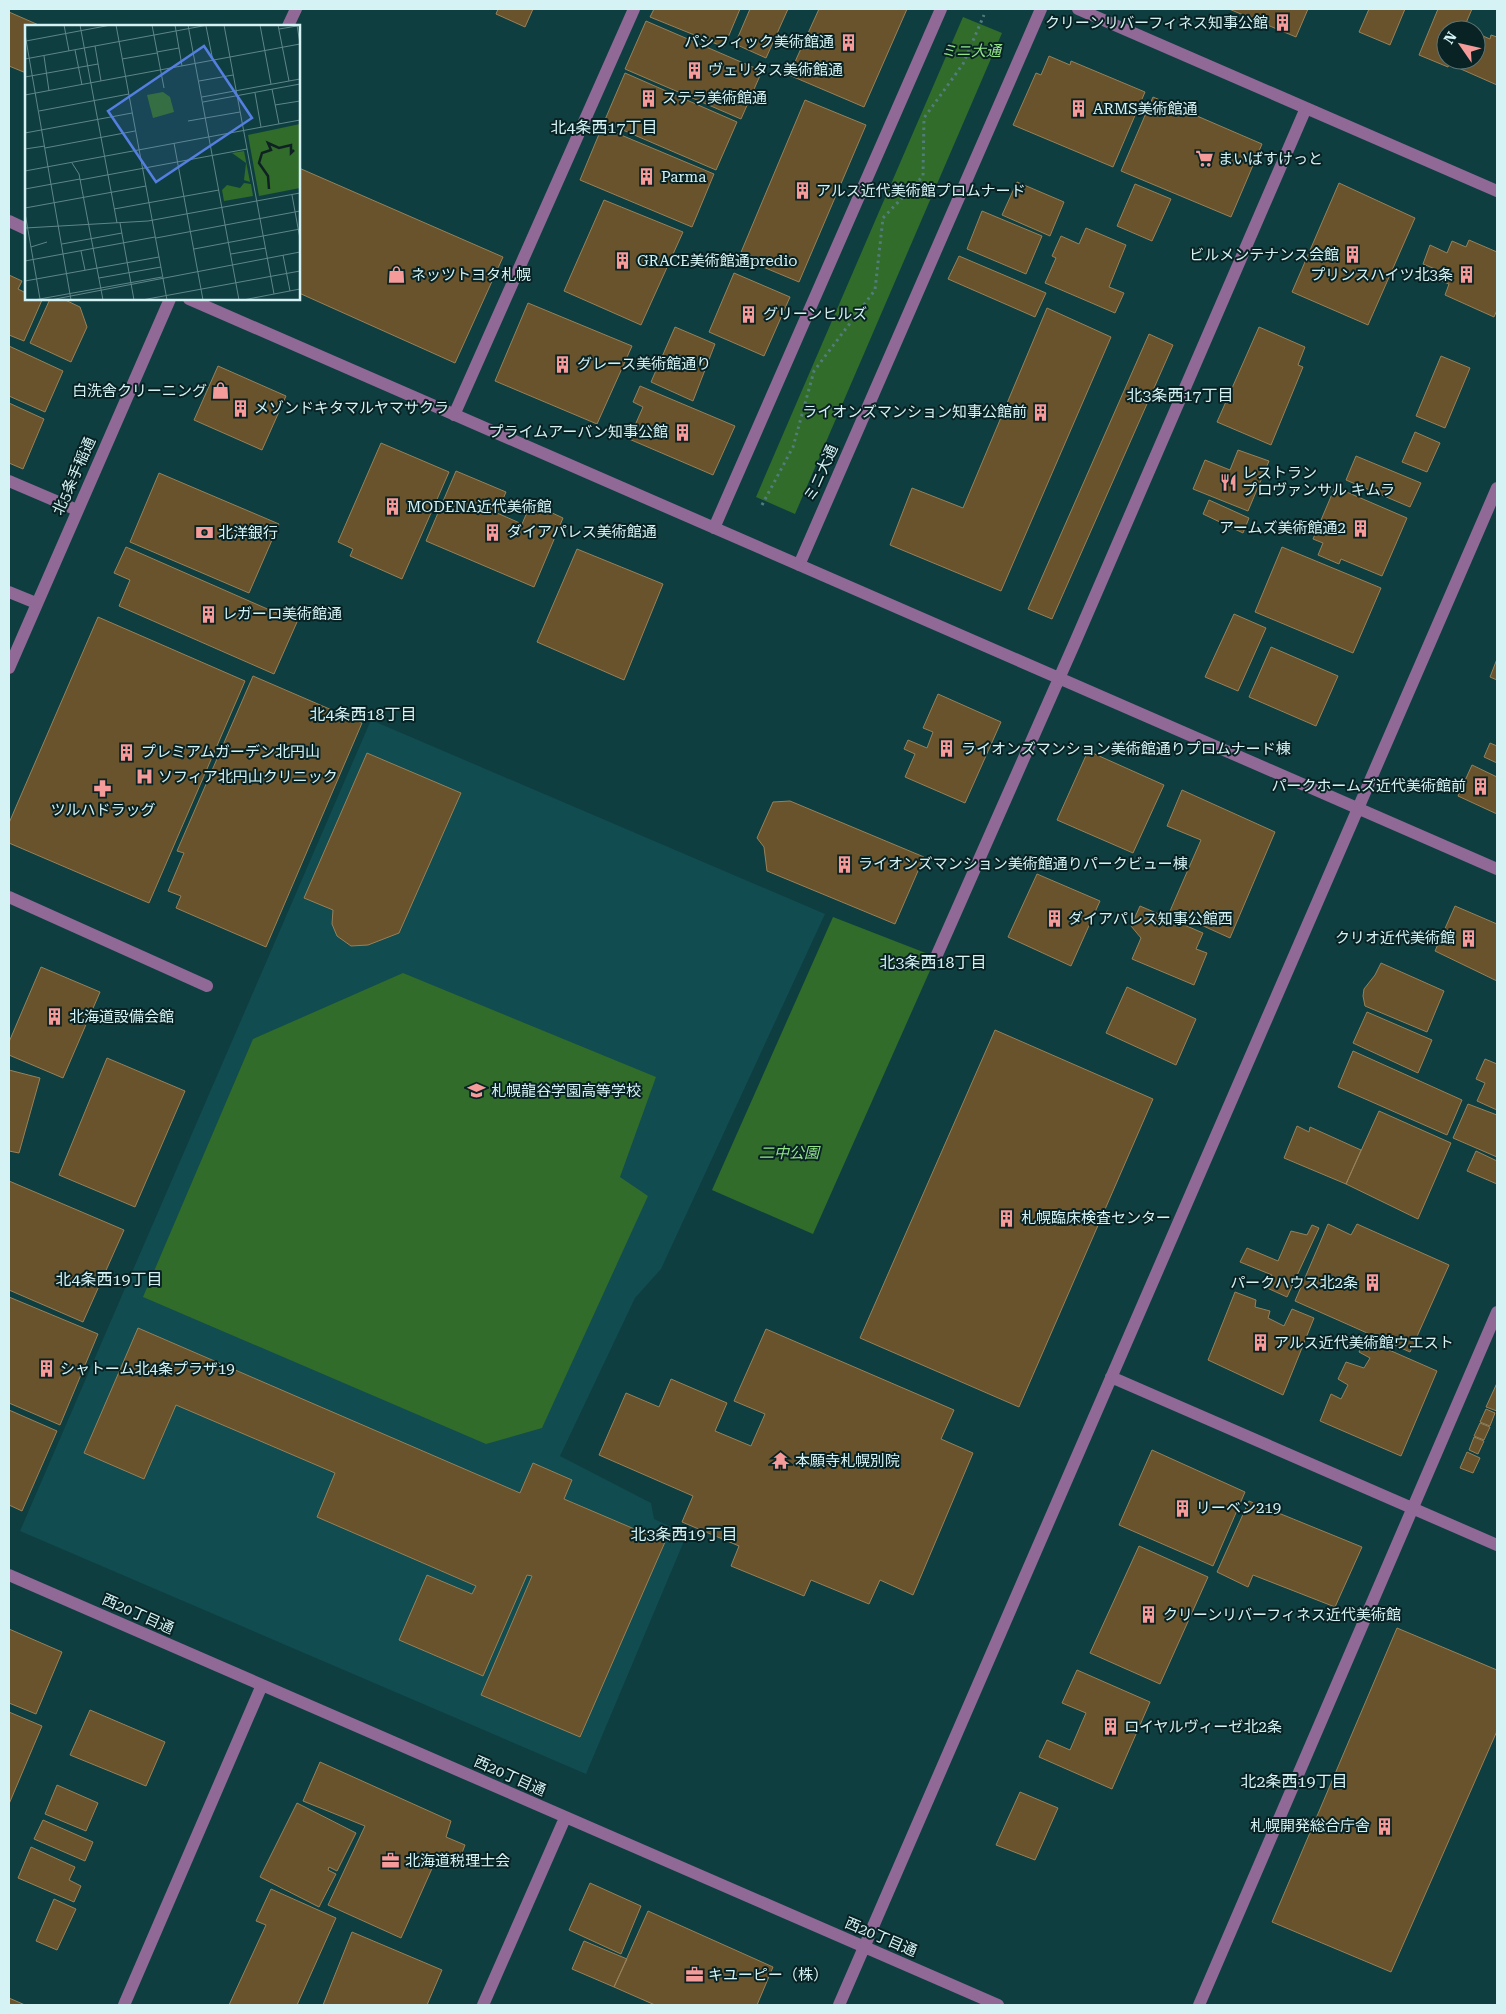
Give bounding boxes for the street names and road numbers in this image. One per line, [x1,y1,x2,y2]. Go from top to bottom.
street label: 北5条手稲通 [49,434,99,518]
street label: ミニ大通 [801,442,841,504]
street label: 西20丁目通 [99,1590,177,1638]
street label: 西20丁目通 [471,1752,549,1800]
street label: 西20丁目通 [842,1914,920,1960]

